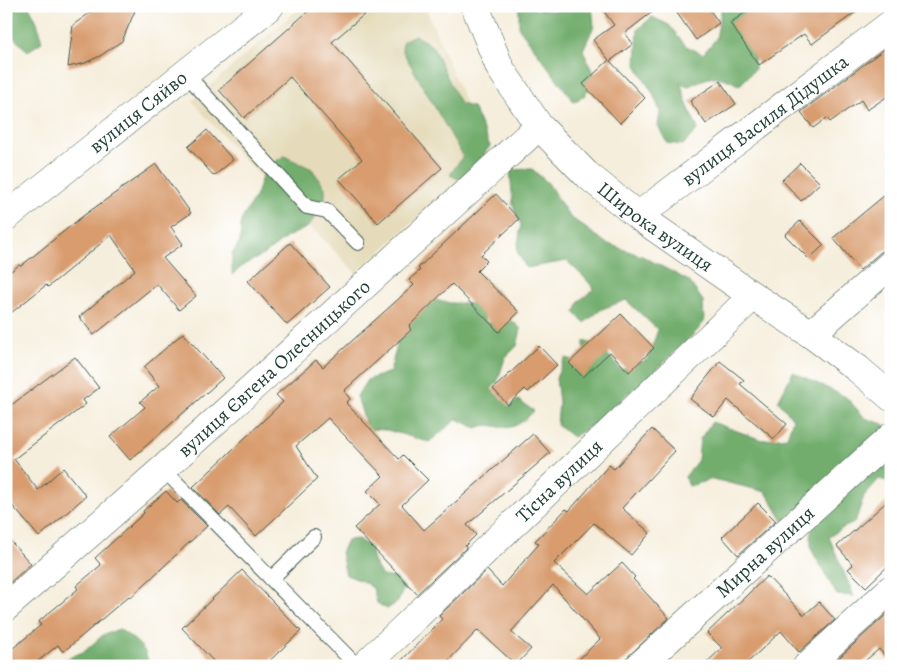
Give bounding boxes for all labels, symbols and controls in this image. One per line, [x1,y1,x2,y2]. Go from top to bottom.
street label: вулиця Василя Дідушка [676,47,854,192]
street label: вулиця Сяйво [83,64,193,159]
street label: Широка вулиця [592,175,719,278]
street label: вулиця Євгена Олесницького [172,273,376,463]
street label: Тісна вулиця [510,433,608,528]
street label: Мирна вулиця [710,500,820,604]

